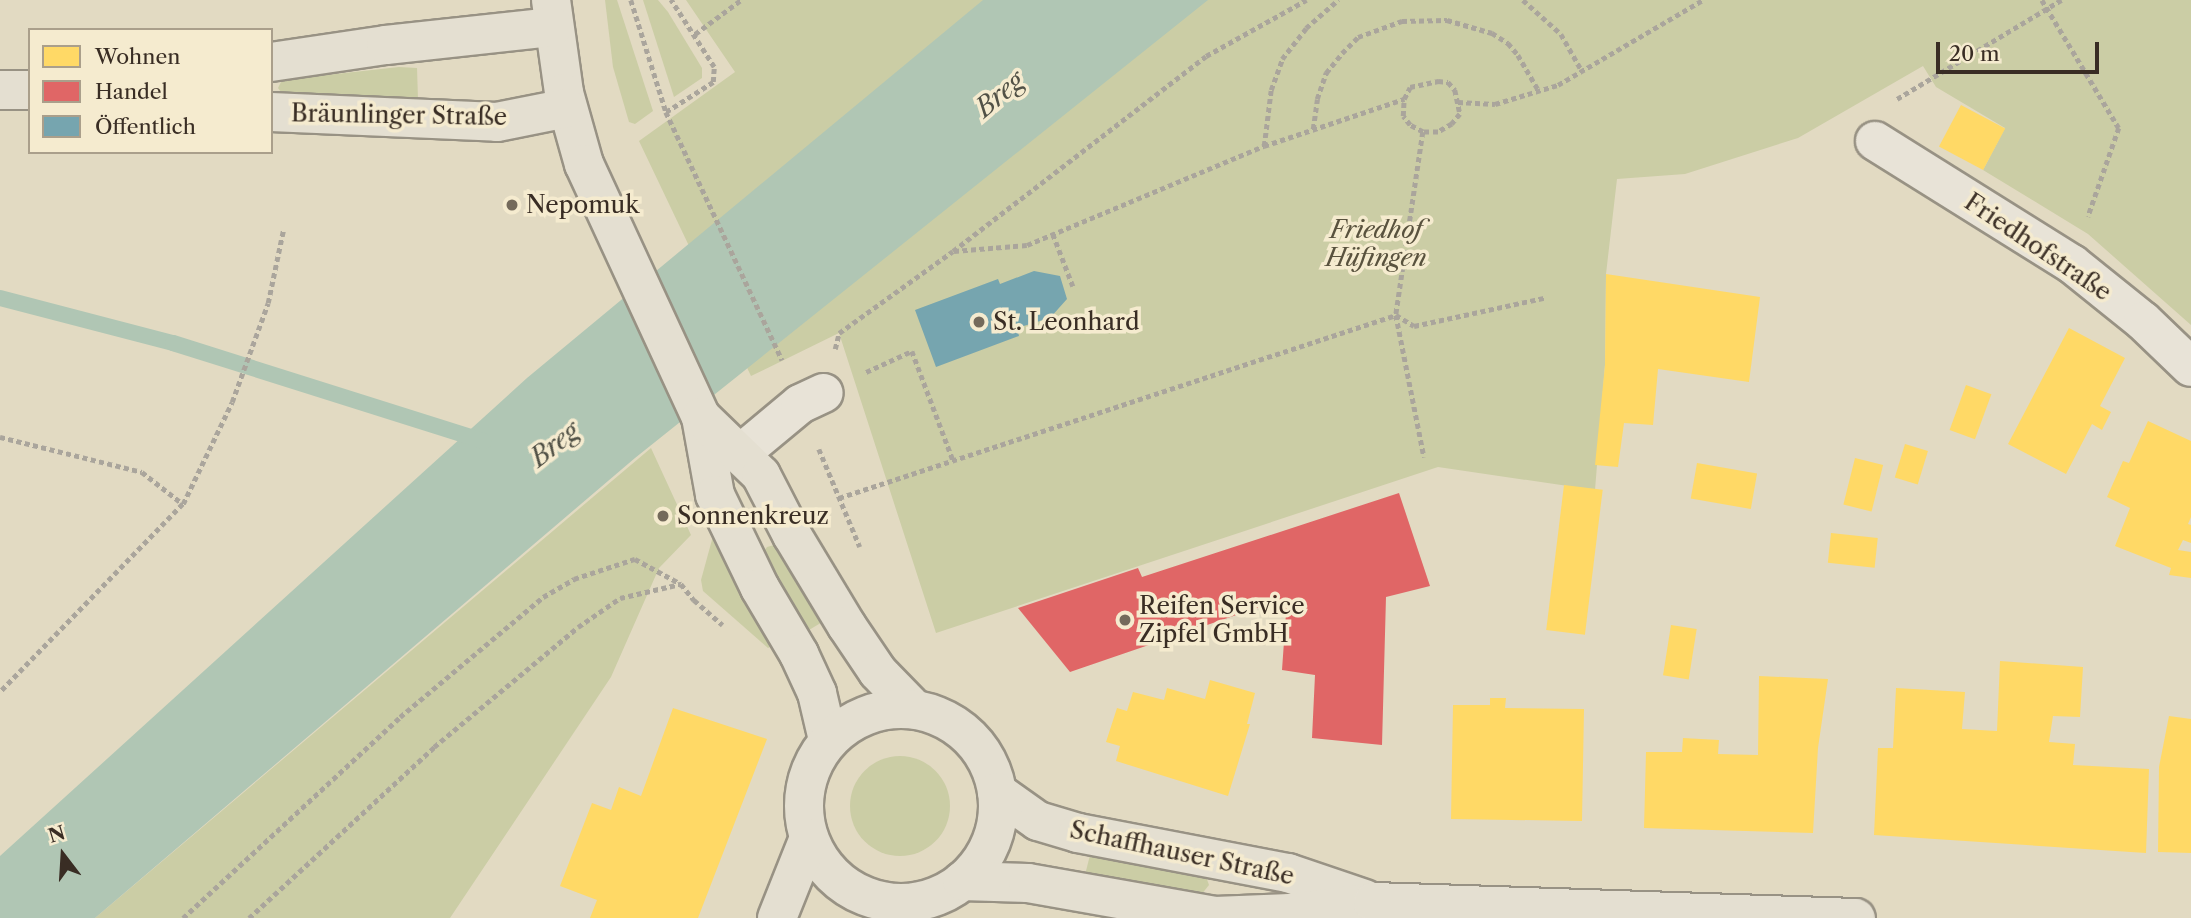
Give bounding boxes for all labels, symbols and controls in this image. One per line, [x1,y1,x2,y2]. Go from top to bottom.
legend [28,28,273,154]
scale bar [1939,28,2102,72]
text: 20 m [1949,41,2000,66]
text: Wohnen [95,44,180,69]
water label: Breg [969,66,1031,124]
text: Handel [95,79,168,104]
street label: Bräunlinger Straße [290,99,508,131]
text: Öffentlich [95,114,196,139]
street label: Friedhofstraße [1959,187,2117,307]
place label: Nepomuk [526,191,639,219]
marker: Nepomuk [504,197,520,213]
park label: Friedhof Hüfingen [1325,216,1427,272]
place label: St. Leonhard [993,308,1140,336]
marker: St. Leonhard [971,314,987,330]
water label: Breg [524,416,586,474]
place label: Sonnenkreuz [677,502,829,530]
marker: Sonnenkreuz [655,508,671,524]
place label: Reifen Service Zipfel GmbH [1139,592,1305,648]
marker: Reifen Service Zipfel GmbH [1117,612,1133,628]
street label: Schaffhauser Straße [1067,815,1297,891]
north arrow [28,820,98,890]
text: N [45,821,68,848]

